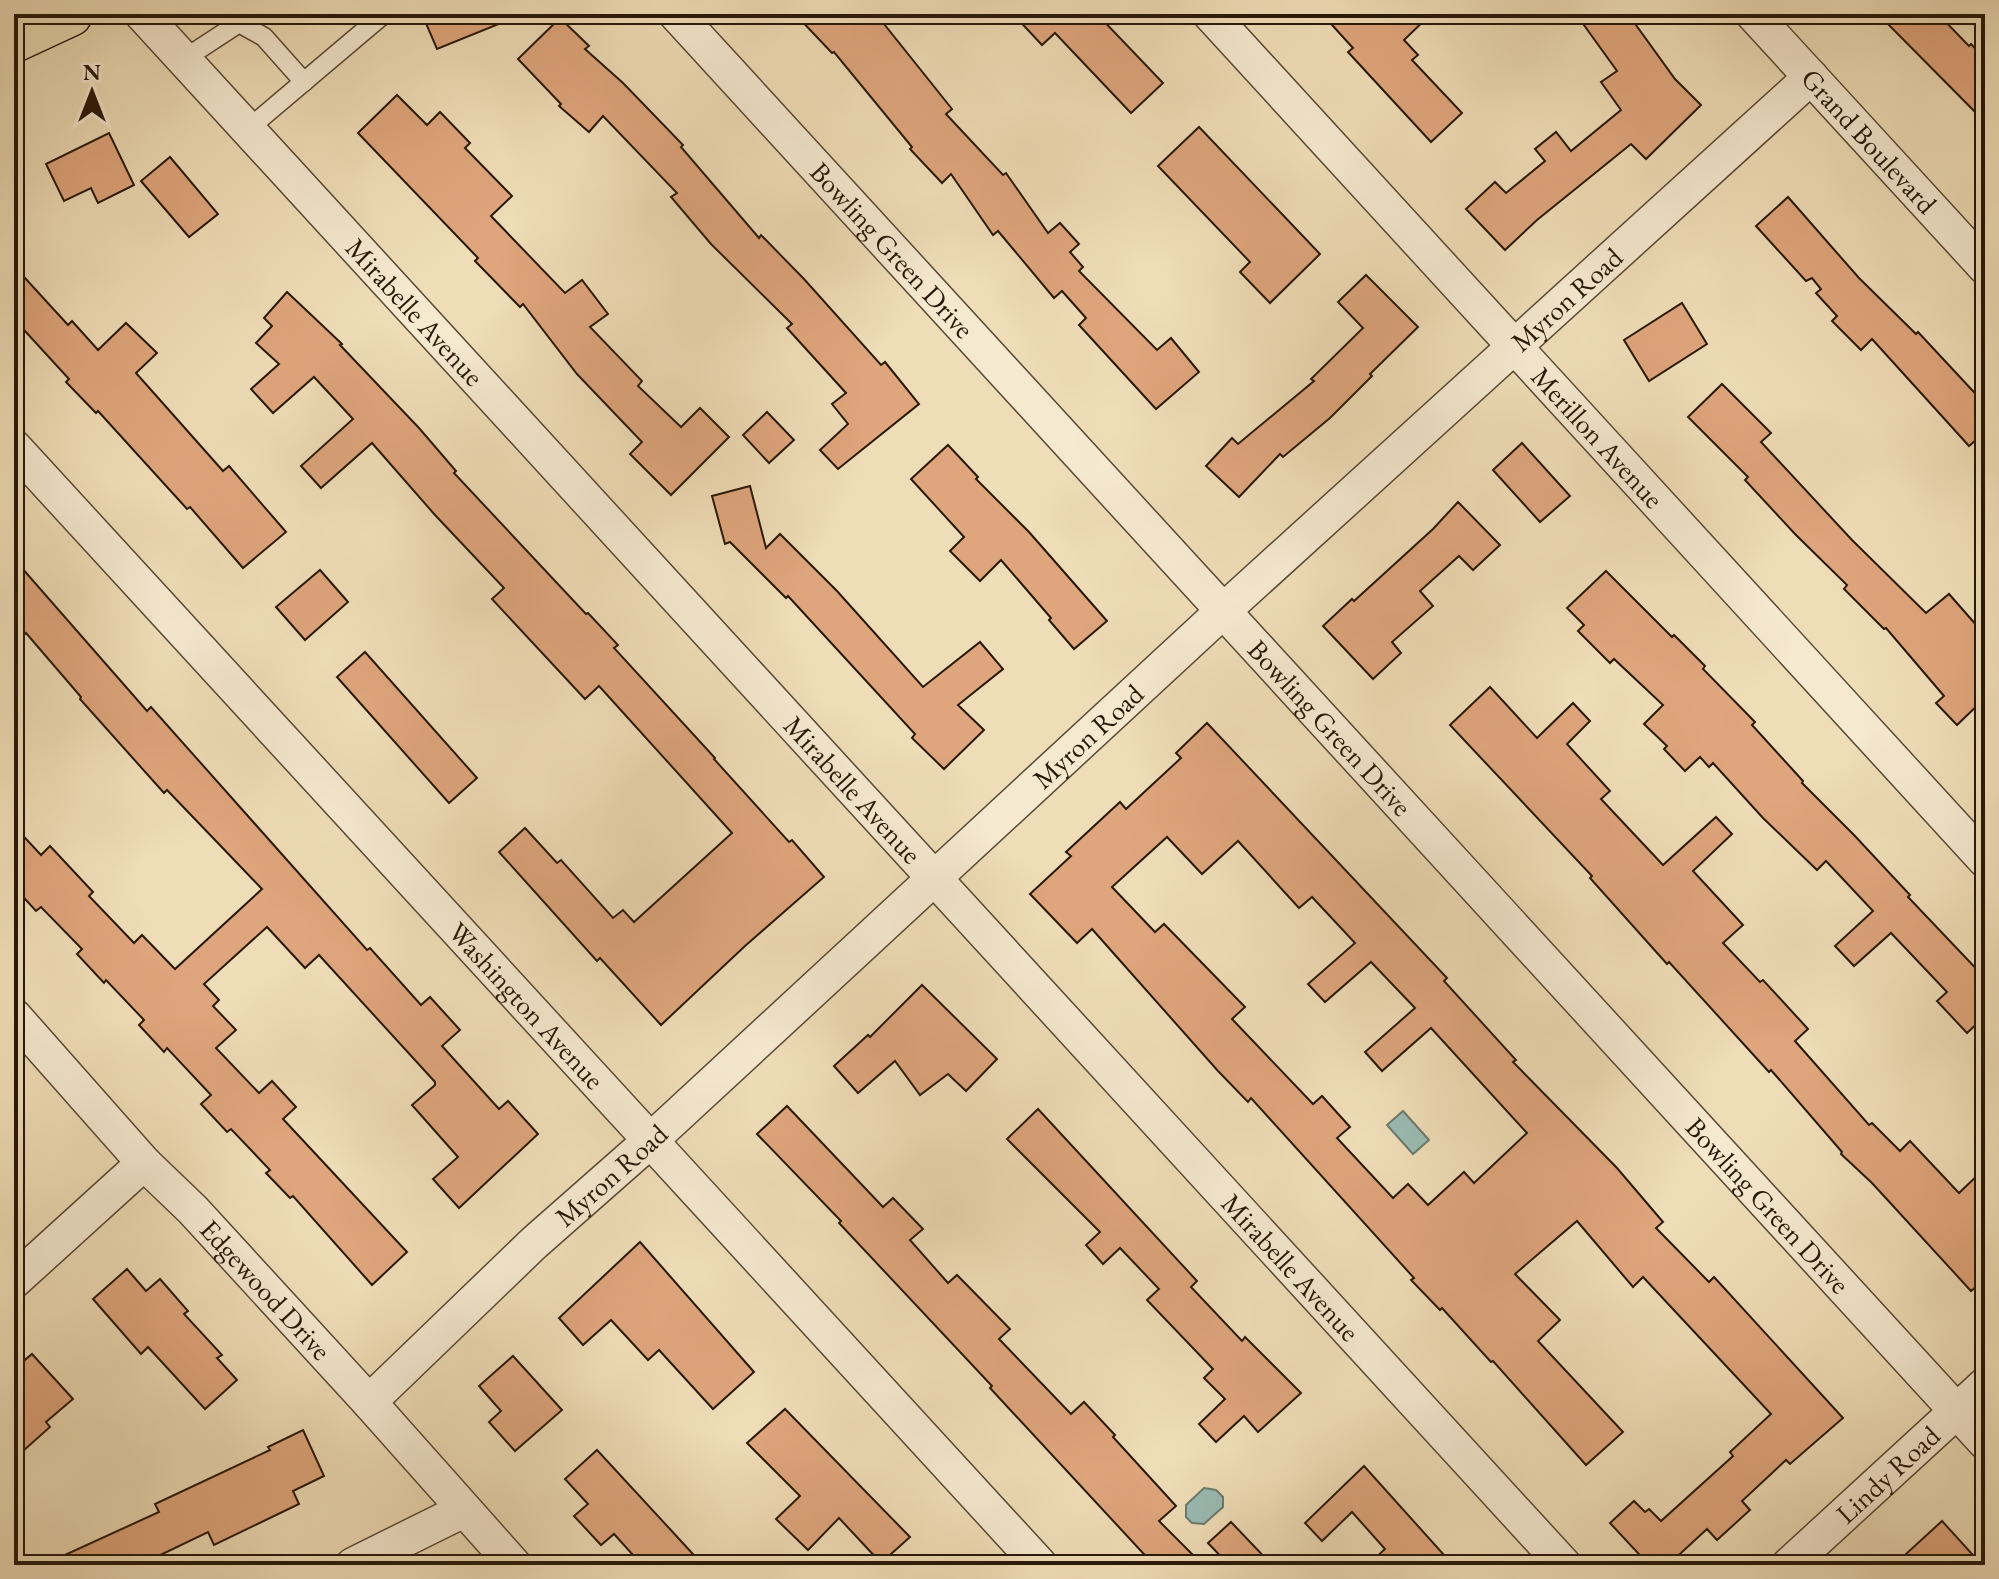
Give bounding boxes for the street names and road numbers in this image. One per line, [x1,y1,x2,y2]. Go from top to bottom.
street label: Grand Boulevard [1794,60,1946,222]
street label: Bowling Green Drive [802,154,982,346]
street label: Mirabelle Avenue [338,230,492,393]
street label: Myron Road [1503,239,1630,359]
street label: Merillon Avenue [1524,359,1672,516]
street label: Bowling Green Drive [1240,632,1420,823]
street label: Myron Road [1025,675,1152,796]
street label: Mirabelle Avenue [776,708,930,871]
street label: Washington Avenue [441,914,612,1097]
street label: Bowling Green Drive [1678,1109,1858,1301]
street label: Myron Road [547,1115,676,1234]
street label: Mirabelle Avenue [1214,1185,1368,1349]
street label: Edgewood Drive [192,1212,339,1367]
street label: Lindy Road [1828,1417,1948,1531]

